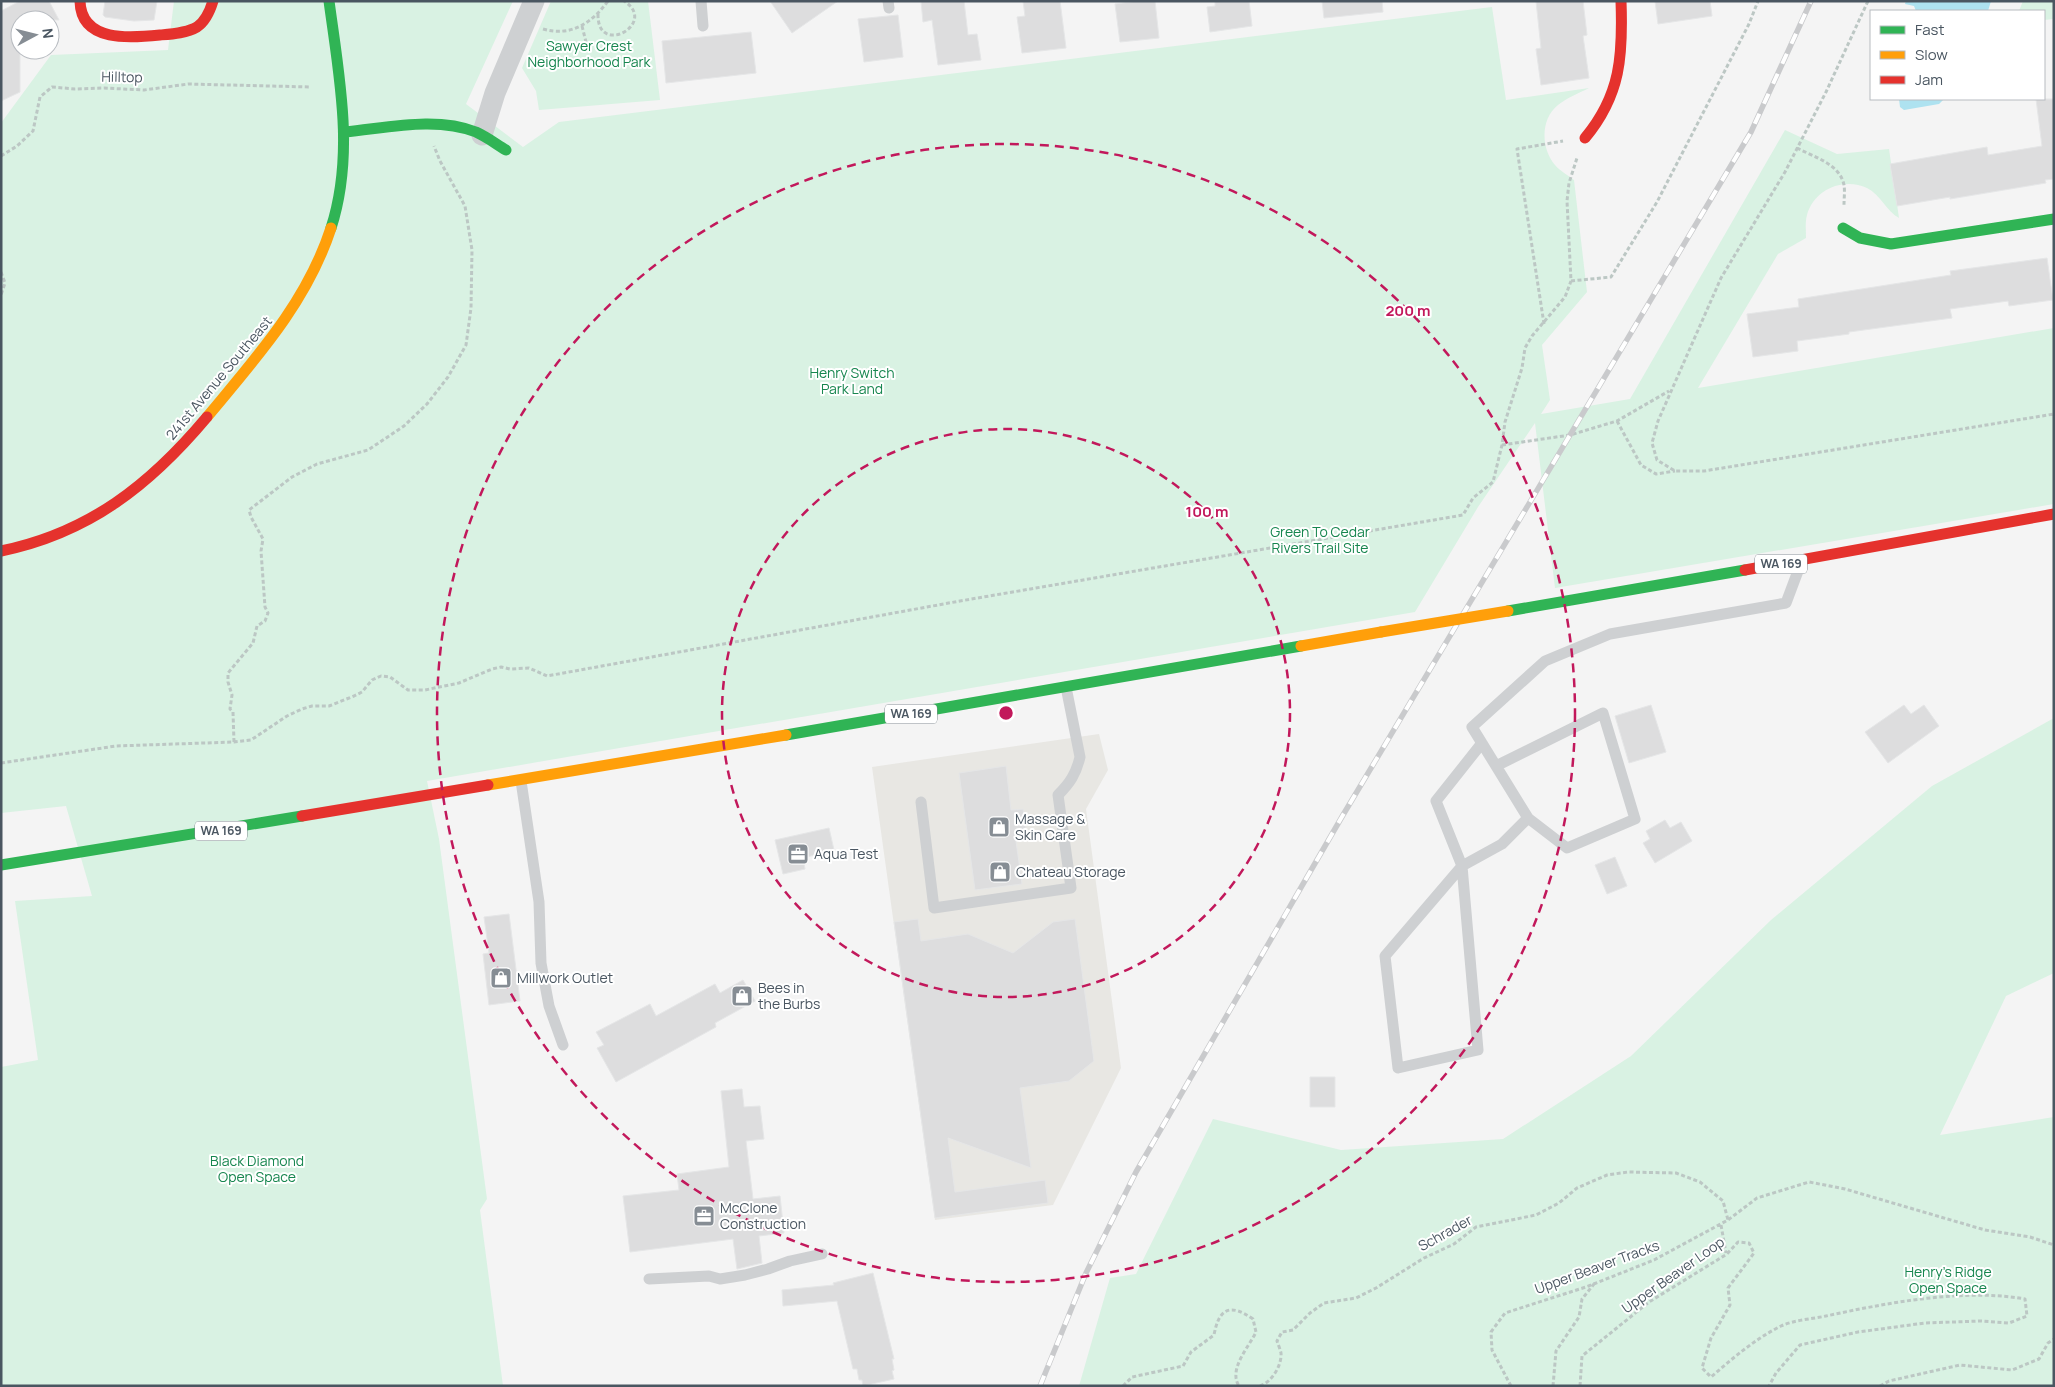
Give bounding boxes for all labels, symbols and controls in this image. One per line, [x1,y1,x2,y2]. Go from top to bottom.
north arrow [10,10,60,60]
legend [1870,10,2045,100]
text: Fast [1915,19,1944,40]
text: N [38,27,58,40]
park label: Sawyer Crest Neighborhood Park [527,36,652,71]
text: Slow [1915,44,1948,65]
street label: Hilltop [101,67,143,86]
text: Jam [1915,69,1943,90]
text: 200 m [1385,300,1431,321]
street label: 241st Avenue Southeast [161,312,276,443]
park label: Henry Switch Park Land [809,363,895,398]
text: 100 m [1186,501,1228,522]
park label: Green To Cedar Rivers Trail Site [1270,522,1370,557]
road number: WA 169 [1755,554,1807,574]
road number: WA 169 [885,704,937,724]
centre of rings [997,704,1015,722]
place label: Massage & Skin Care [1015,809,1085,844]
shop icon: Massage & Skin Care [987,815,1011,839]
road number: WA 169 [195,821,247,840]
office icon: Aqua Test [786,842,810,866]
place label: Aqua Test [814,844,879,863]
shop icon: Chateau Storage [988,860,1012,884]
place label: Chateau Storage [1016,862,1126,881]
shop icon: Millwork Outlet [489,966,513,990]
place label: Millwork Outlet [517,968,614,987]
place label: Bees in the Burbs [758,978,820,1013]
shop icon: Bees in the Burbs [730,984,754,1008]
park label: Black Diamond Open Space [210,1151,304,1186]
place label: McClone Construction [720,1198,806,1233]
office icon: McClone Construction [692,1204,716,1228]
street label: Schrader [1414,1210,1475,1255]
street label: Upper Beaver Loop [1618,1232,1728,1317]
street label: Upper Beaver Tracks [1532,1235,1662,1298]
park label: Henry's Ridge Open Space [1904,1262,1992,1297]

